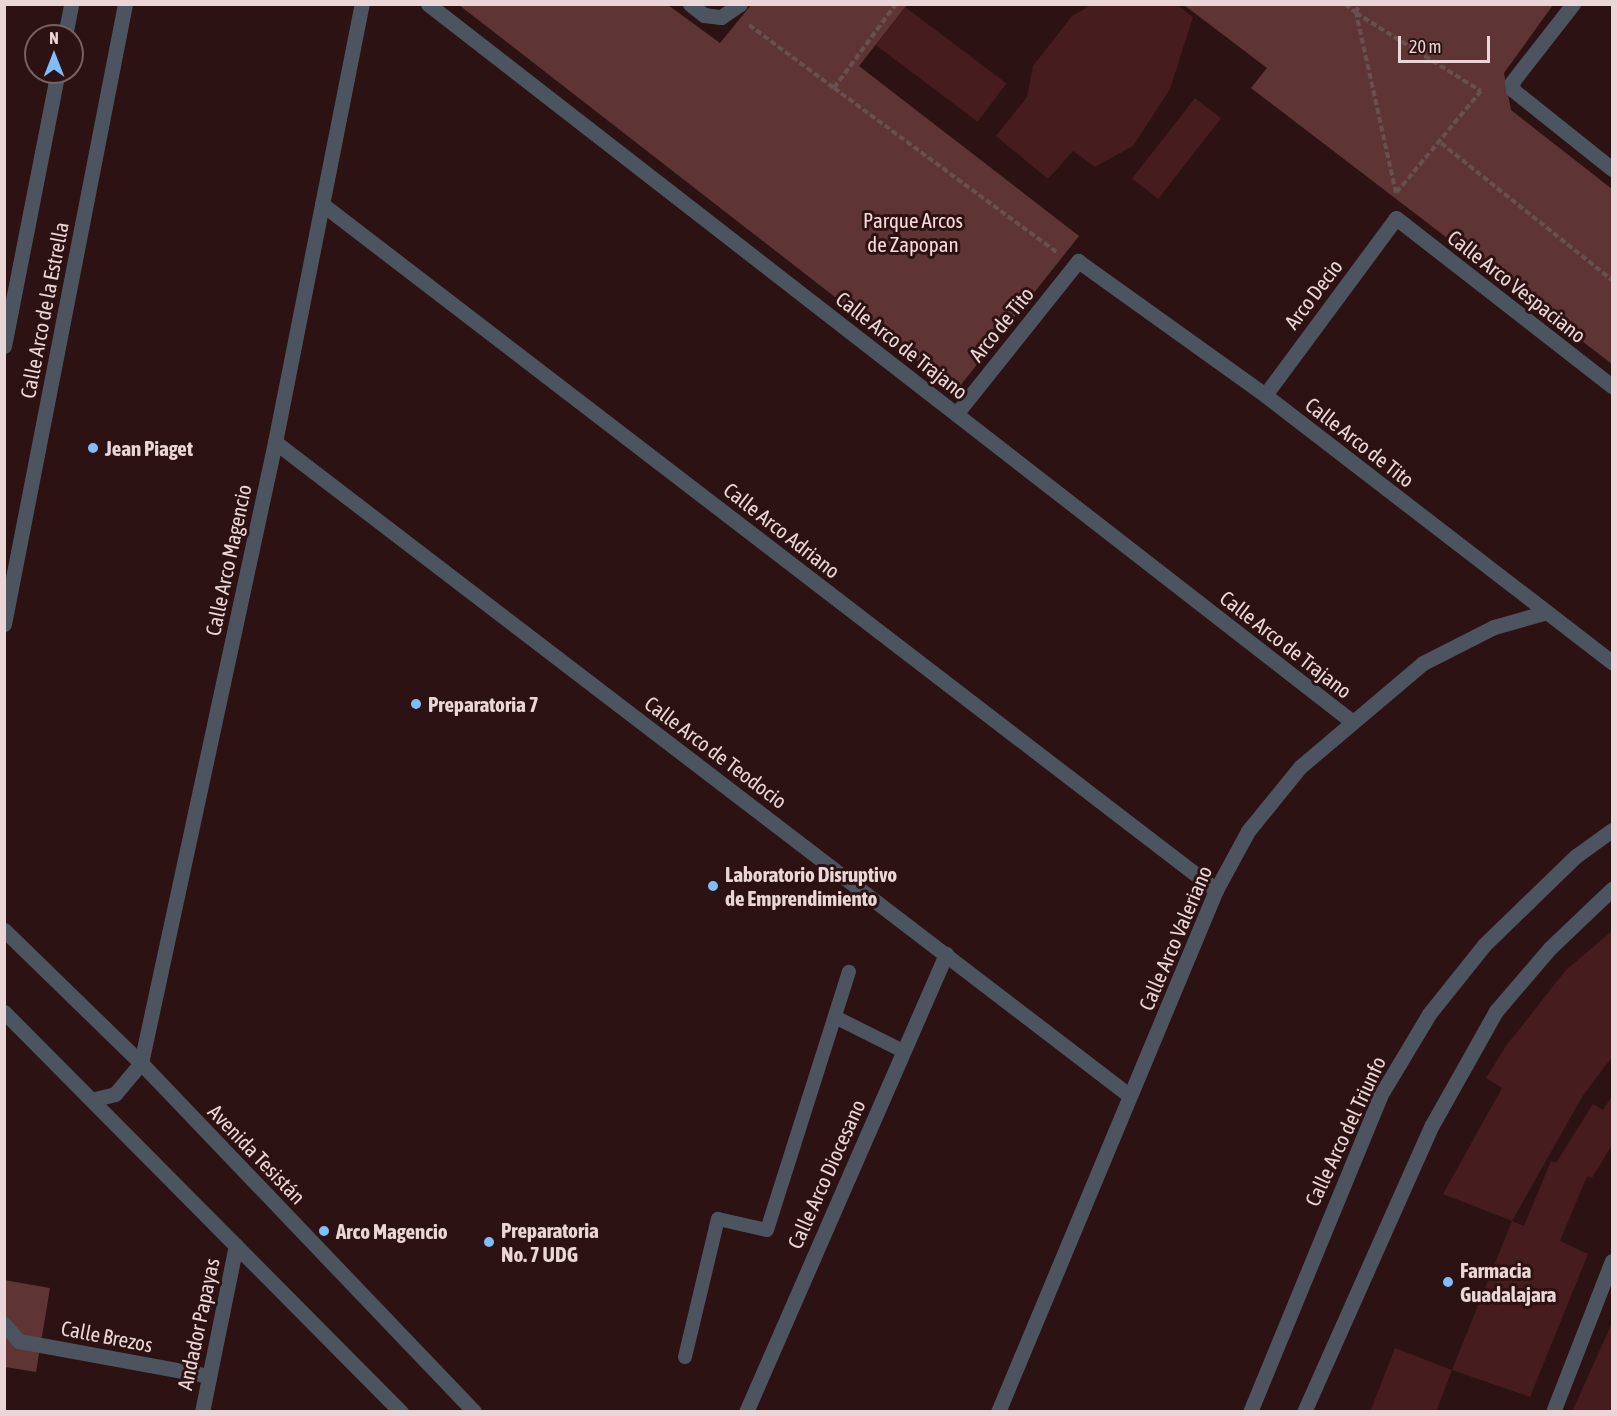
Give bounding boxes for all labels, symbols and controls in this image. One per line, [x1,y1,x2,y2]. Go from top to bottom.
north arrow [24,24,84,84]
scale bar [1401,24,1492,62]
text: N [49,29,59,47]
text: 20 m [1409,36,1441,57]
park label: Parque Arcos de Zapopan [863,207,963,257]
street label: Calle Arco de la Estrella [15,220,73,400]
street label: Calle Arco Vespaciano [1443,224,1591,348]
street label: Arco Decio [1279,254,1347,334]
street label: Arco de Tito [963,282,1039,366]
street label: Calle Arco de Trajano [831,286,973,404]
street label: Calle Arco de Tito [1301,392,1419,492]
place label: Jean Piaget [105,435,193,461]
marker: Jean Piaget [86,441,100,455]
street label: Calle Arco Adriano [719,477,845,583]
street label: Calle Arco Magencio [200,482,256,638]
street label: Calle Arco de Trajano [1215,585,1357,703]
street label: Calle Arco de Teodocio [640,690,792,814]
place label: Preparatoria 7 [428,691,539,717]
marker: Preparatoria 7 [409,697,423,711]
place label: Laboratorio Disruptivo de Emprendimiento [725,861,897,911]
street label: Calle Arco Valeriano [1133,862,1217,1014]
marker: Laboratorio Disruptivo de Emprendimiento [706,879,720,893]
street label: Calle Arco del Triunfo [1299,1052,1391,1210]
street label: Calle Arco Diocesano [782,1096,870,1252]
street label: Avenida Tesistán [203,1099,311,1209]
place label: Preparatoria No. 7 UDG [501,1217,599,1267]
place label: Arco Magencio [336,1218,448,1244]
marker: Arco Magencio [317,1224,331,1238]
marker: Preparatoria No. 7 UDG [482,1235,496,1249]
street label: Andador Papayas [172,1256,224,1392]
place label: Farmacia Guadalajara [1460,1257,1556,1307]
marker: Farmacia Guadalajara [1441,1275,1455,1289]
street label: Calle Brezos [59,1315,155,1357]

